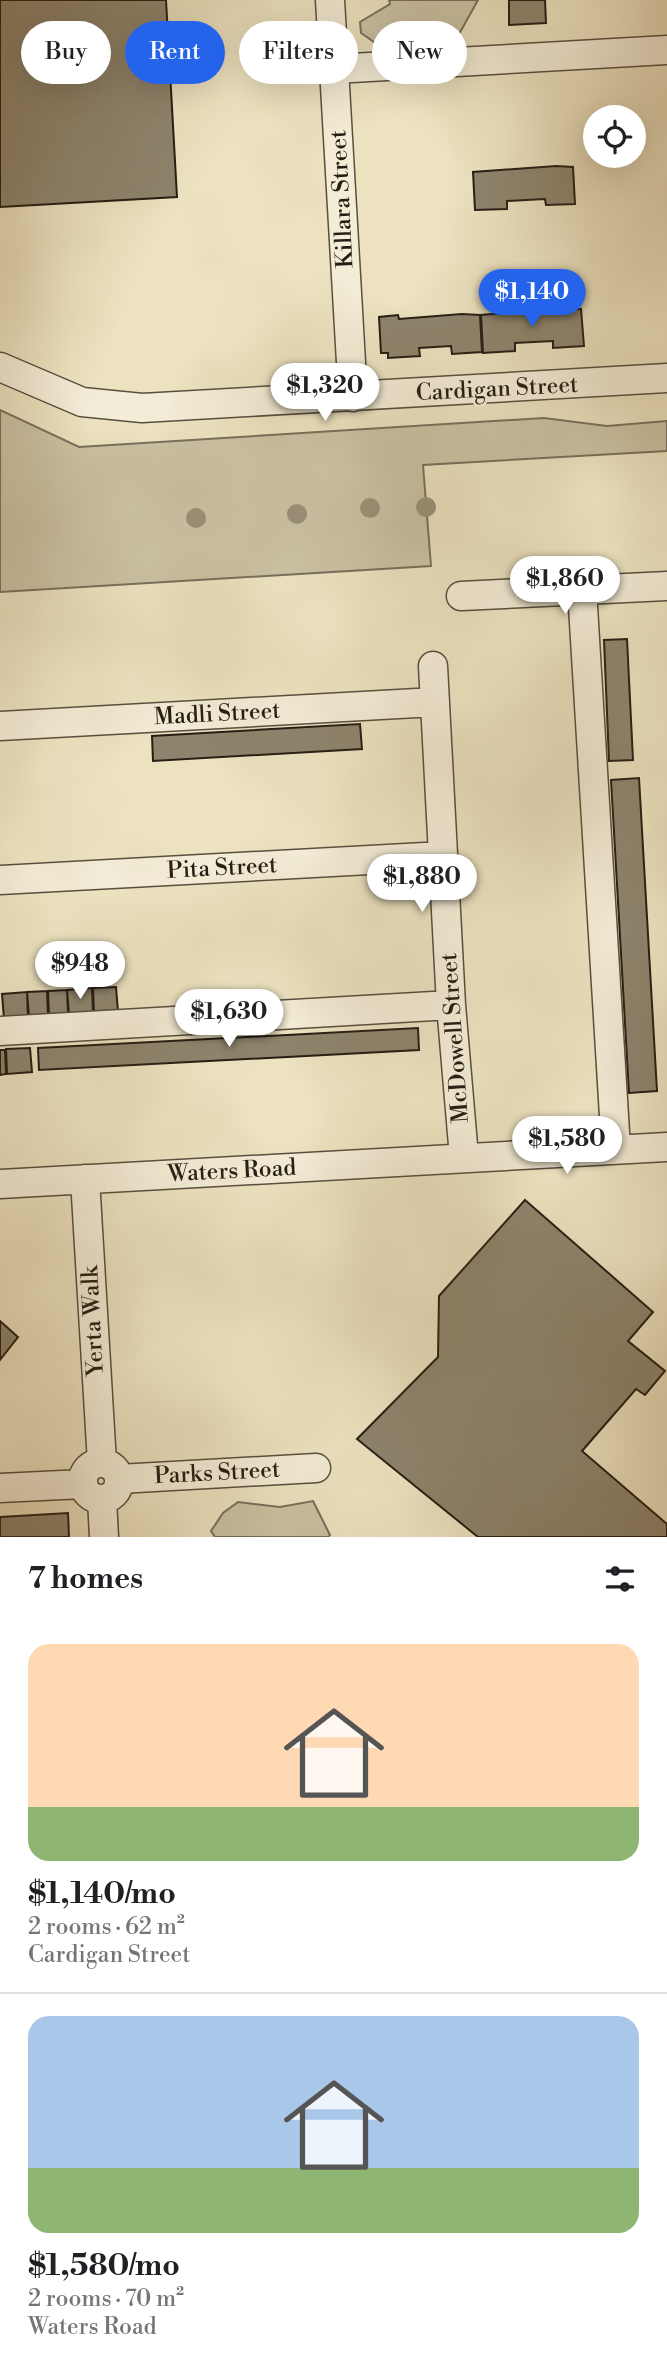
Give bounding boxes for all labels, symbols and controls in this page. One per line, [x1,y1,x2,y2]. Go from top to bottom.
chip: Buy [21,21,111,84]
chip: Rent [125,21,225,84]
chip: Filters [239,21,358,84]
chip: New [372,21,467,84]
map controls [583,105,646,168]
button: locate [583,105,646,168]
street label: Killara Street [324,129,360,269]
pin: $1,140 [475,270,589,329]
text: $1,140 [495,278,569,306]
pin: $1,320 [268,364,382,423]
street label: Cardigan Street [415,371,579,407]
text: $1,320 [286,372,364,400]
pin: $1,860 [508,556,622,616]
text: $1,860 [526,565,604,593]
street label: Madli Street [153,697,281,731]
street label: Pita Street [166,851,278,885]
pin: $1,880 [365,855,479,914]
text: $1,880 [383,863,461,891]
pin: $948 [39,942,121,1001]
text: $948 [51,950,109,978]
street label: McDowell Street [435,952,475,1124]
pin: $1,630 [172,990,286,1049]
text: $1,630 [190,998,268,1026]
pin: $1,580 [510,1116,624,1176]
text: $1,580 [528,1125,606,1153]
street label: Waters Road [166,1154,297,1188]
street label: Yerta Walk [76,1264,110,1378]
street label: Parks Street [153,1456,281,1490]
text: 7 homes [28,1560,143,1598]
icon: filters [601,1560,639,1598]
icon: home [271,1690,397,1816]
text: $1,140/mo [28,1875,176,1913]
text: 2 rooms · 62 m² [28,1913,185,1941]
text: Cardigan Street [28,1941,190,1969]
icon: home [271,2062,397,2188]
text: $1,580/mo [28,2247,180,2285]
text: 2 rooms · 70 m² [28,2285,184,2313]
text: Waters Road [28,2313,157,2341]

